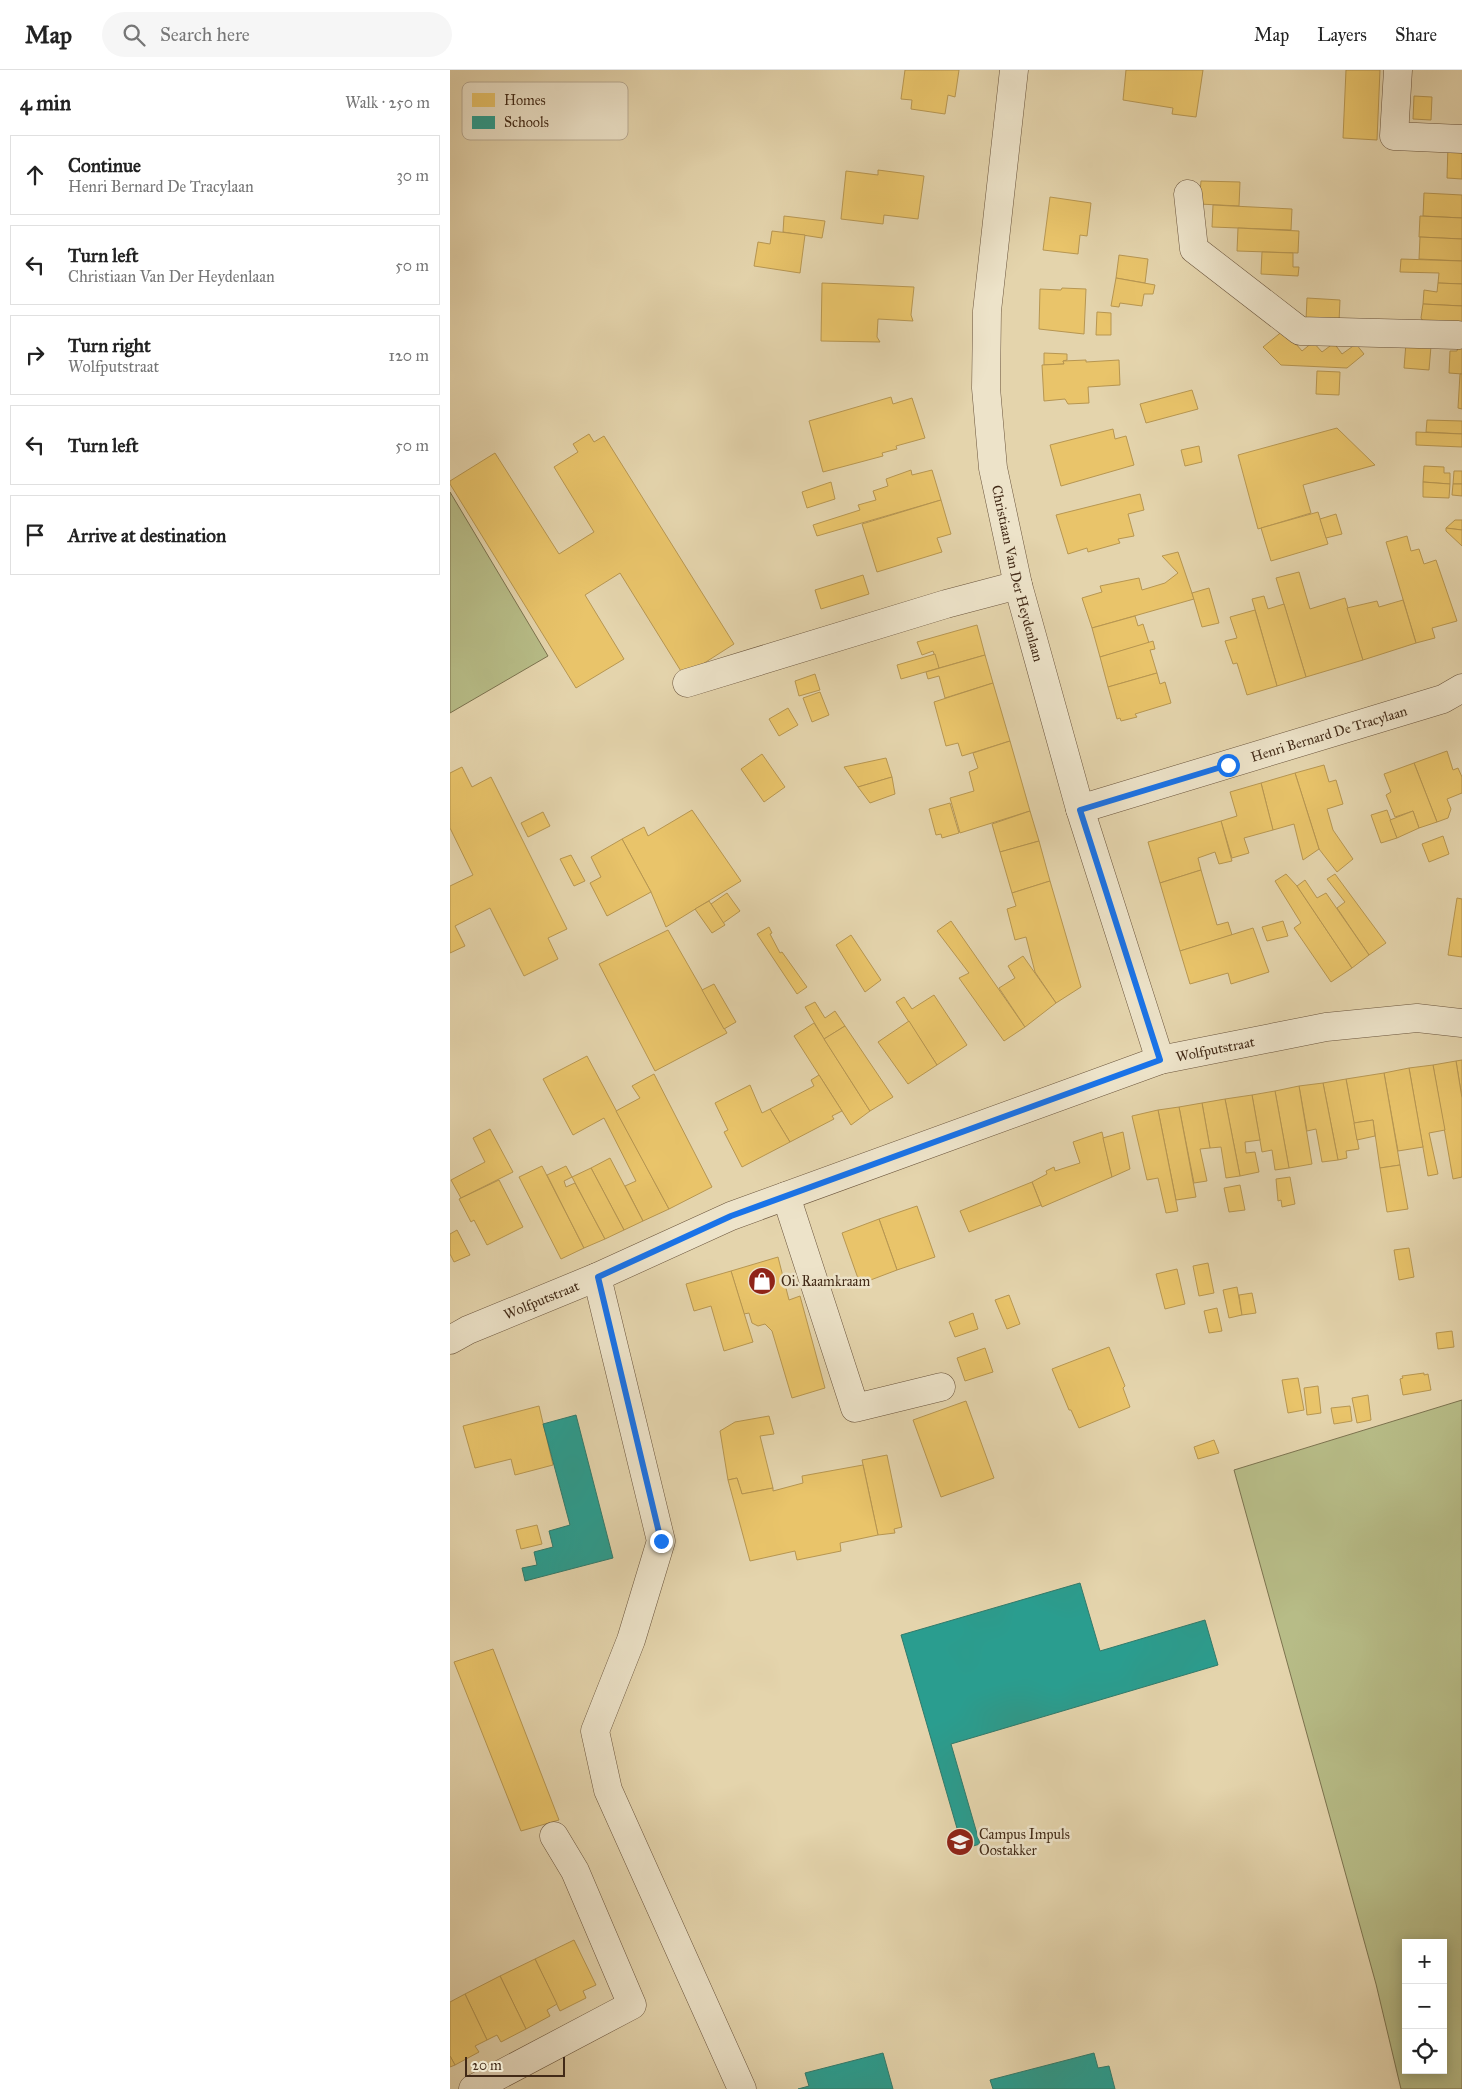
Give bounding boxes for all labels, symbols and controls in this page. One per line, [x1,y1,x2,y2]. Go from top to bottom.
search box [102,12,452,57]
text: Map [25,20,72,50]
icon: search [120,21,148,49]
text: Search here [160,23,250,46]
text: Map [1254,24,1289,46]
text: Layers [1317,24,1367,46]
text: Share [1395,24,1437,46]
legend [462,82,628,140]
text: 4 min [20,90,71,116]
text: Homes [504,92,546,109]
text: Walk · 250 m [345,93,430,112]
text: Schools [504,114,549,131]
text: Continue [68,154,141,177]
icon: ahead [21,161,49,189]
text: 30 m [396,166,429,185]
text: Henri Bernard De Tracylaan [68,177,254,196]
text: Turn left [68,244,138,267]
icon: left [21,251,49,279]
text: 50 m [395,256,429,275]
text: Christiaan Van Der Heydenlaan [68,267,275,286]
text: Turn right [68,334,151,357]
icon: right [21,341,49,369]
text: 120 m [389,346,429,365]
text: Wolfputstraat [68,357,159,376]
icon: left [21,431,49,459]
text: Turn left [68,434,138,457]
text: 50 m [395,436,429,455]
street label: Christiaan Van Der Heydenlaan [988,484,1047,664]
icon: arrive [21,521,49,549]
text: Arrive at destination [68,524,226,547]
street label: Henri Bernard De Tracylaan [1249,702,1410,766]
route start [1217,754,1240,777]
street label: Wolfputstraat [1174,1033,1256,1066]
shop icon: Oi. Raamkraam [747,1266,777,1296]
place label: Oi. Raamkraam [781,1273,870,1290]
street label: Wolfputstraat [501,1277,582,1323]
route end [650,1530,673,1553]
place label: Campus Impuls Oostakker [979,1826,1070,1859]
school or university icon: Campus Impuls Oostakker [945,1827,975,1857]
map controls [1402,1939,1447,2074]
button: + [1402,1939,1447,1984]
button: − [1402,1984,1447,2029]
button: locate [1402,2029,1447,2074]
scale bar [465,2054,565,2077]
text: 20 m [472,2057,502,2074]

